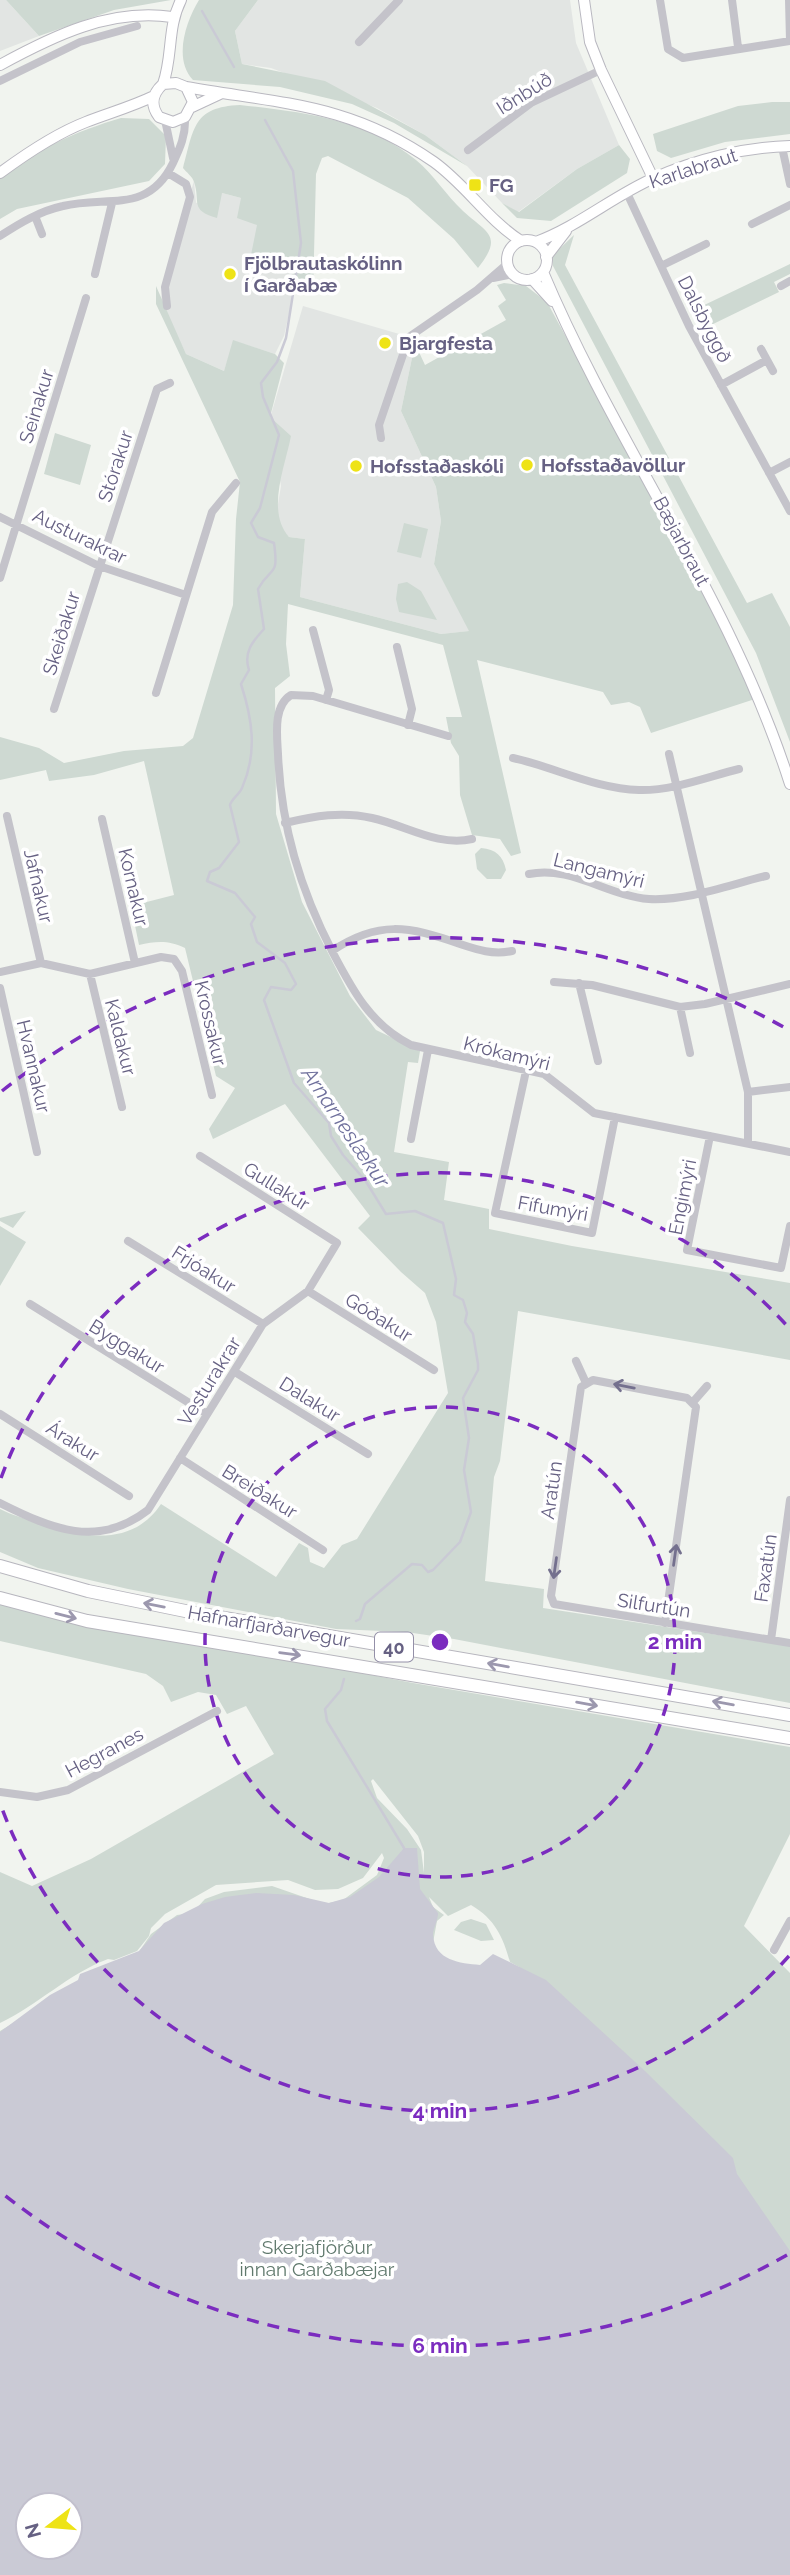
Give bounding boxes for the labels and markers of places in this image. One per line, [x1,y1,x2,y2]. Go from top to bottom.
place label: FG [489,174,513,196]
marker: FG [467,177,483,193]
place label: Fjölbrautaskólinn í Garðabæ [244,252,402,296]
marker: Fjölbrautaskólinn í Garðabæ [222,266,238,282]
place label: Bjargfesta [399,332,493,354]
marker: Bjargfesta [377,335,393,351]
place label: Hofsstaðavöllur [541,454,686,476]
place label: Hofsstaðaskóli [370,455,504,477]
marker: Hofsstaðavöllur [519,457,535,473]
marker: Hofsstaðaskóli [348,458,364,474]
centre of rings [428,1630,452,1654]

